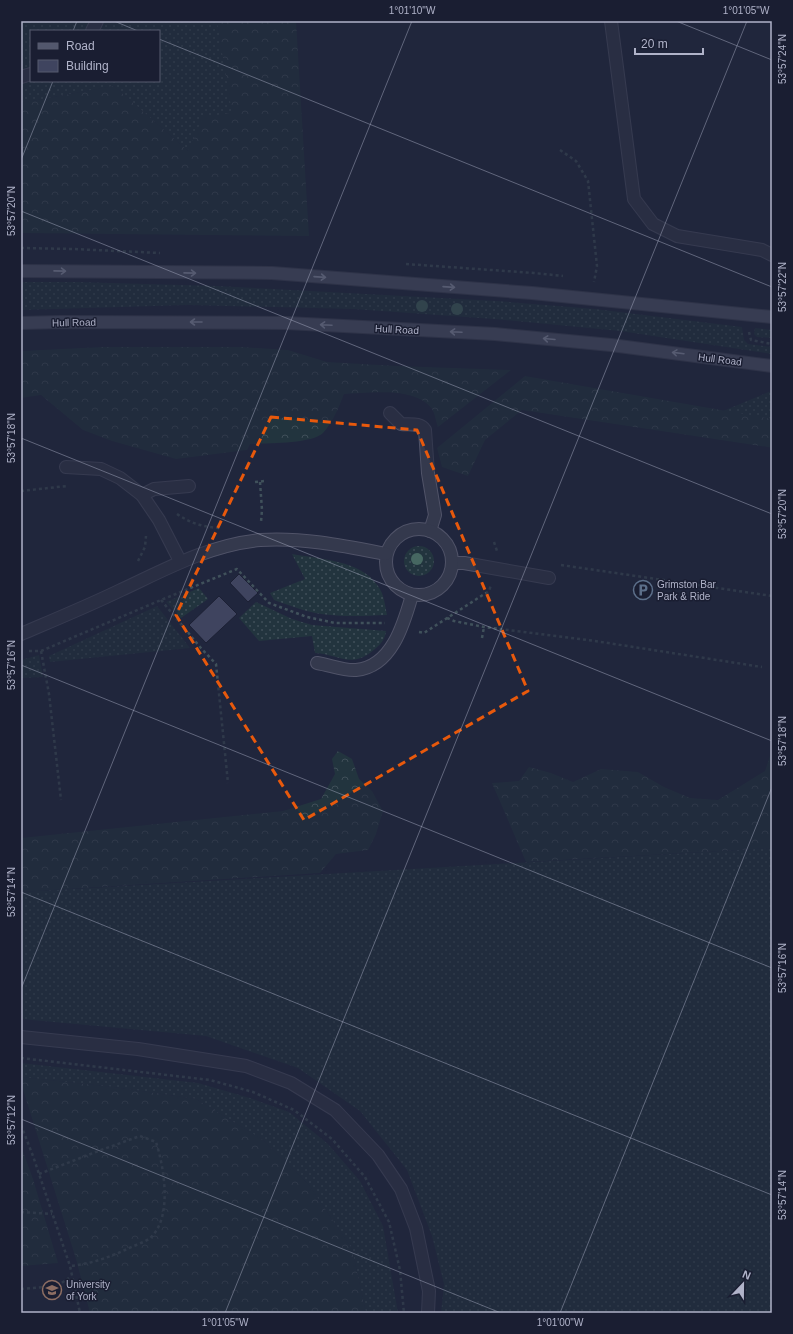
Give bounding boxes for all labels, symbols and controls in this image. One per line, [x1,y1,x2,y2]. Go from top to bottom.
text: 1°01'10"W [389,5,436,16]
text: 1°01'05"W [723,5,770,16]
legend [30,30,160,82]
scale bar [635,30,703,56]
text: 53°57'24"N [777,34,788,84]
text: 20 m [641,37,668,51]
text: Road [66,39,95,53]
text: Building [66,59,109,73]
text: 53°57'20"N [6,186,17,236]
text: 53°57'22"N [777,262,788,312]
one-way arrow [53,267,66,275]
one-way arrow [183,269,196,276]
one-way arrow [313,273,326,280]
one-way arrow [442,283,455,290]
street label: Hull Road [52,317,96,328]
one-way arrow [190,318,203,326]
one-way arrow [320,321,333,328]
street label: Hull Road [375,323,419,336]
one-way arrow [450,328,463,335]
one-way arrow [543,335,556,343]
one-way arrow [672,349,685,357]
street label: Hull Road [697,351,742,368]
text: 53°57'18"N [6,413,17,463]
text: 53°57'20"N [777,489,788,539]
parking icon: Grimston Bar Park & Ride [632,579,654,601]
place label: Grimston Bar Park & Ride [657,579,717,602]
text: 53°57'16"N [6,640,17,690]
text: 53°57'18"N [777,716,788,766]
text: 53°57'14"N [6,867,17,917]
text: 53°57'16"N [777,943,788,993]
text: 53°57'12"N [6,1095,17,1145]
text: 53°57'14"N [777,1170,788,1220]
north arrow [723,1264,763,1304]
text: N [741,1268,753,1282]
school or university icon: University of York [41,1279,63,1301]
place label: University of York [66,1279,110,1302]
text: 1°01'05"W [202,1317,249,1328]
text: 1°01'00"W [537,1317,584,1328]

